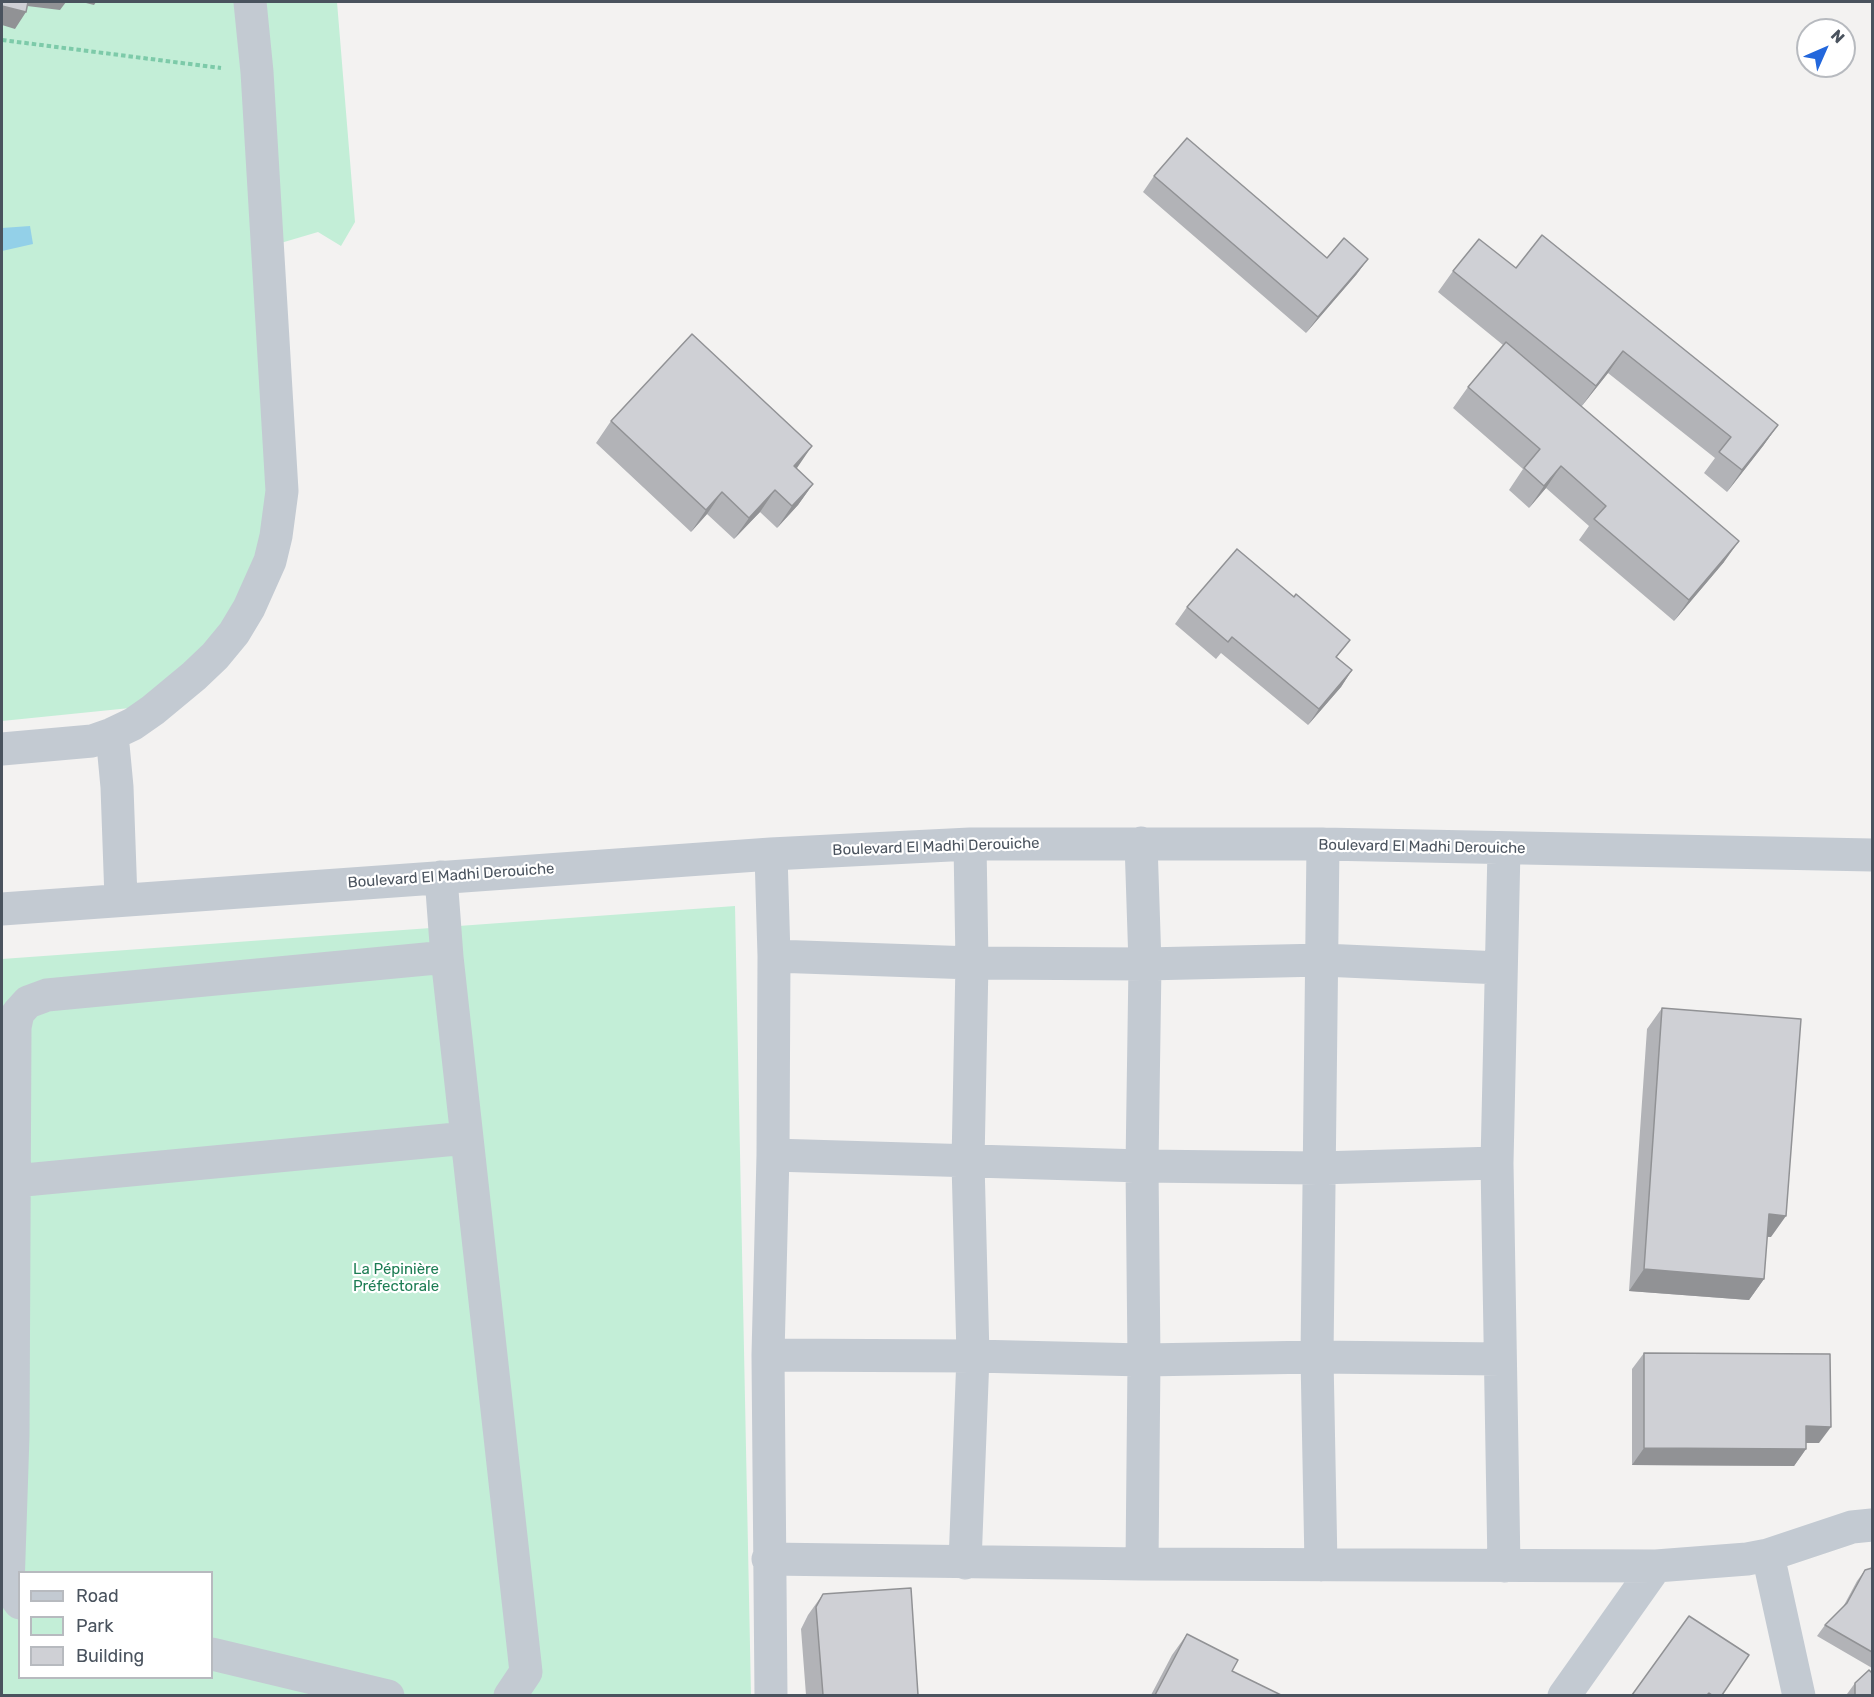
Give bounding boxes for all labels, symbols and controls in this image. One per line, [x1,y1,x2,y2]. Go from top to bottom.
north arrow [1796,18,1856,78]
text: N [1827,26,1848,47]
street label: Boulevard El Madhi Derouiche [832,834,1040,860]
street label: Boulevard El Madhi Derouiche [1318,836,1526,858]
street label: Boulevard El Madhi Derouiche [347,860,555,892]
park label: La Pépinière Préfectorale [353,1261,439,1296]
legend [18,1571,213,1679]
text: Road [76,1585,119,1607]
text: Park [76,1615,113,1637]
text: Building [76,1645,144,1667]

